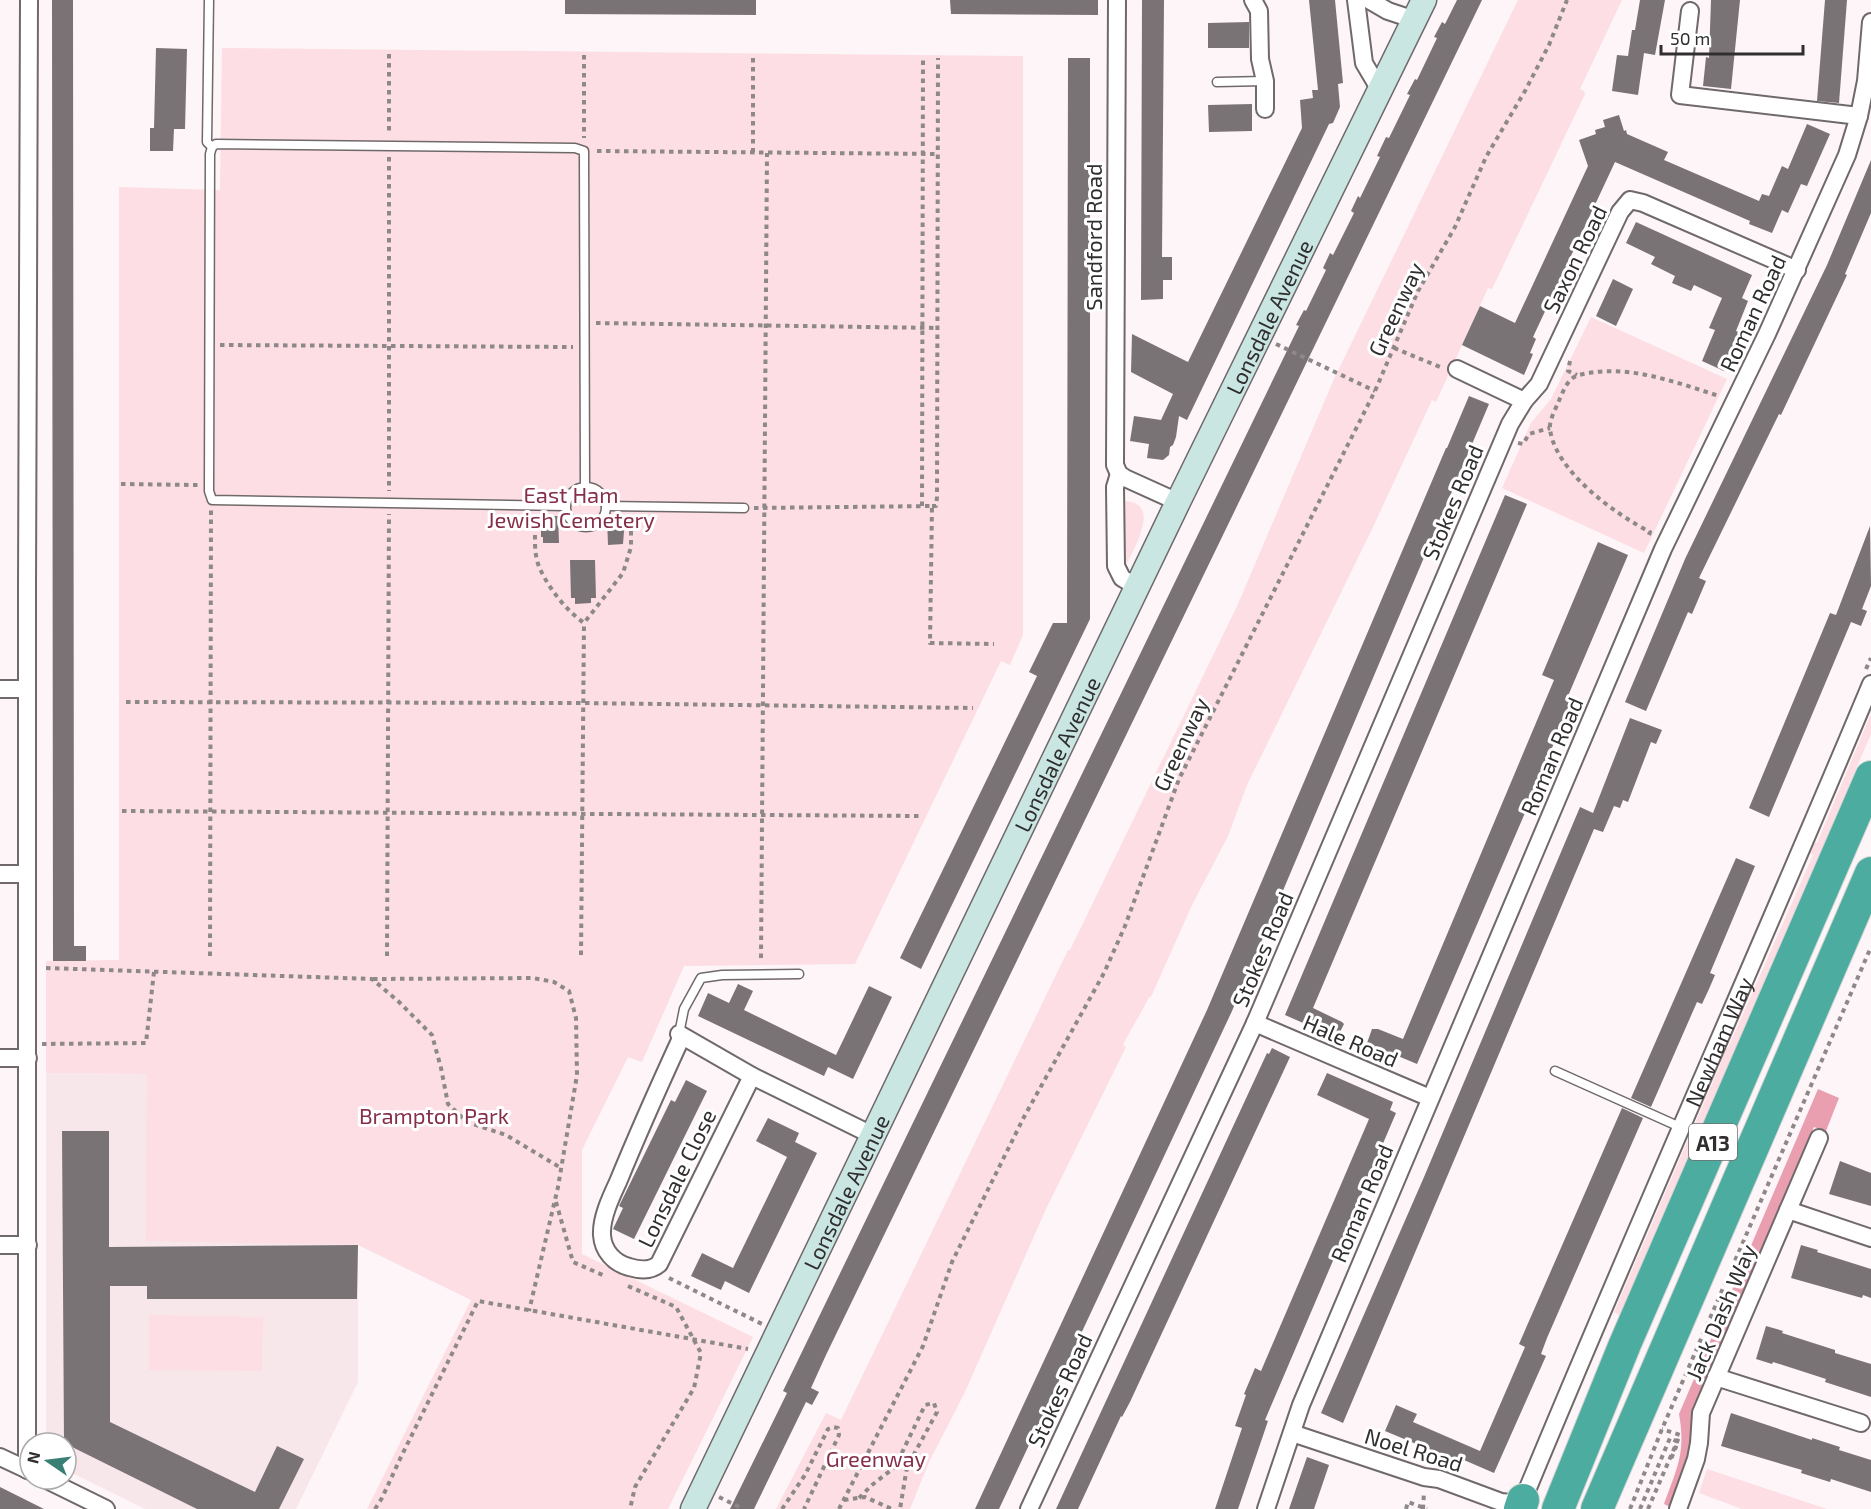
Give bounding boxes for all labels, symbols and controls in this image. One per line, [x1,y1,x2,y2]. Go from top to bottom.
scale bar [1661,18,1804,56]
text: 50 m [1670,27,1710,49]
street label: Sandford Road [1080,163,1106,311]
street label: Saxon Road [1537,201,1611,317]
street label: Lonsdale Avenue [1220,235,1318,398]
street label: Roman Road [1714,251,1790,375]
street label: Greenway [1362,258,1428,360]
street label: Stokes Road [1416,441,1488,563]
park label: East Ham Jewish Cemetery [487,481,655,532]
street label: Lonsdale Avenue [1008,672,1105,836]
street label: Greenway [1147,693,1213,795]
street label: Roman Road [1514,693,1588,819]
street label: Stokes Road [1226,888,1298,1010]
street label: Newham Way [1679,973,1758,1110]
street label: Hale Road [1300,1008,1402,1072]
park label: Brampton Park [359,1102,509,1128]
street label: Lonsdale Close [631,1105,721,1251]
street label: Lonsdale Avenue [797,1110,894,1274]
road number: A13 [1689,1124,1737,1160]
street label: Roman Road [1324,1140,1398,1266]
street label: Jack Dash Way [1680,1239,1761,1384]
street label: Stokes Road [1021,1329,1097,1451]
street label: Noel Road [1362,1422,1466,1476]
north arrow [18,1431,78,1491]
park label: Greenway [826,1445,927,1471]
text: N [22,1449,44,1465]

